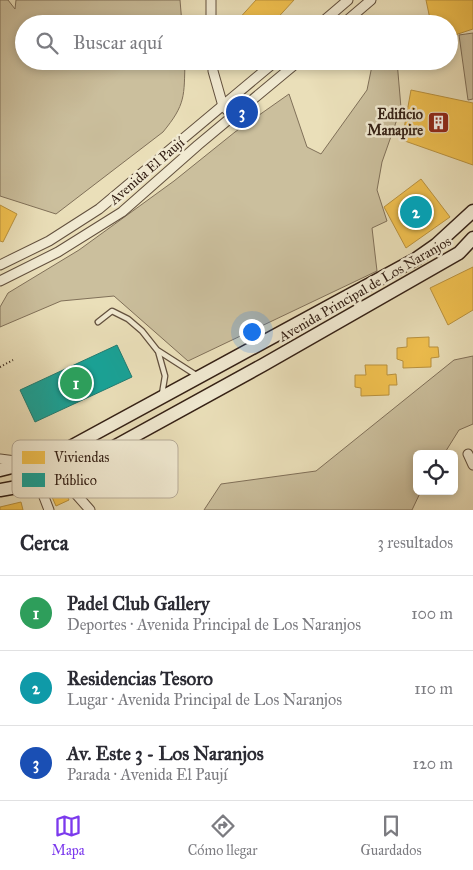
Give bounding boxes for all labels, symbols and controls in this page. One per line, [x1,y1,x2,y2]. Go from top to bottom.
search box [15,15,458,70]
icon: search [33,29,61,57]
text: Buscar aquí [73,31,162,54]
pin: 3 [226,93,258,131]
place label: Edificio Manapire [367,106,423,140]
building icon: Edificio Manapire [427,110,451,134]
street label: Avenida El Paují [105,133,189,209]
pin: 2 [400,193,432,231]
street label: Avenida Principal de Los Naranjos [275,233,454,346]
your location [239,319,265,345]
pin: 1 [60,364,92,402]
legend [12,440,178,498]
text: Viviendas [53,449,109,466]
map controls [413,450,458,495]
button: locate [413,450,458,495]
text: Público [54,472,97,489]
text: Cerca [20,530,69,556]
text: 3 resultados [378,533,453,552]
text: Padel Club Gallery [67,592,210,615]
text: 1 [33,604,39,623]
text: 100 m [411,604,453,623]
text: Deportes · Avenida Principal de Los Naranjos [67,615,361,634]
text: Residencias Tesoro [67,667,213,690]
text: 2 [32,679,40,698]
text: 110 m [414,679,453,698]
text: Lugar · Avenida Principal de Los Naranjos [67,690,342,709]
text: Av. Este 3 - Los Naranjos [67,742,264,765]
text: 3 [33,754,39,773]
text: 120 m [413,754,453,773]
text: Parada · Avenida El Paují [67,765,228,784]
tab: Mapa [52,812,85,859]
tab: Cómo llegar [188,812,257,859]
tab: Guardados [360,812,421,859]

